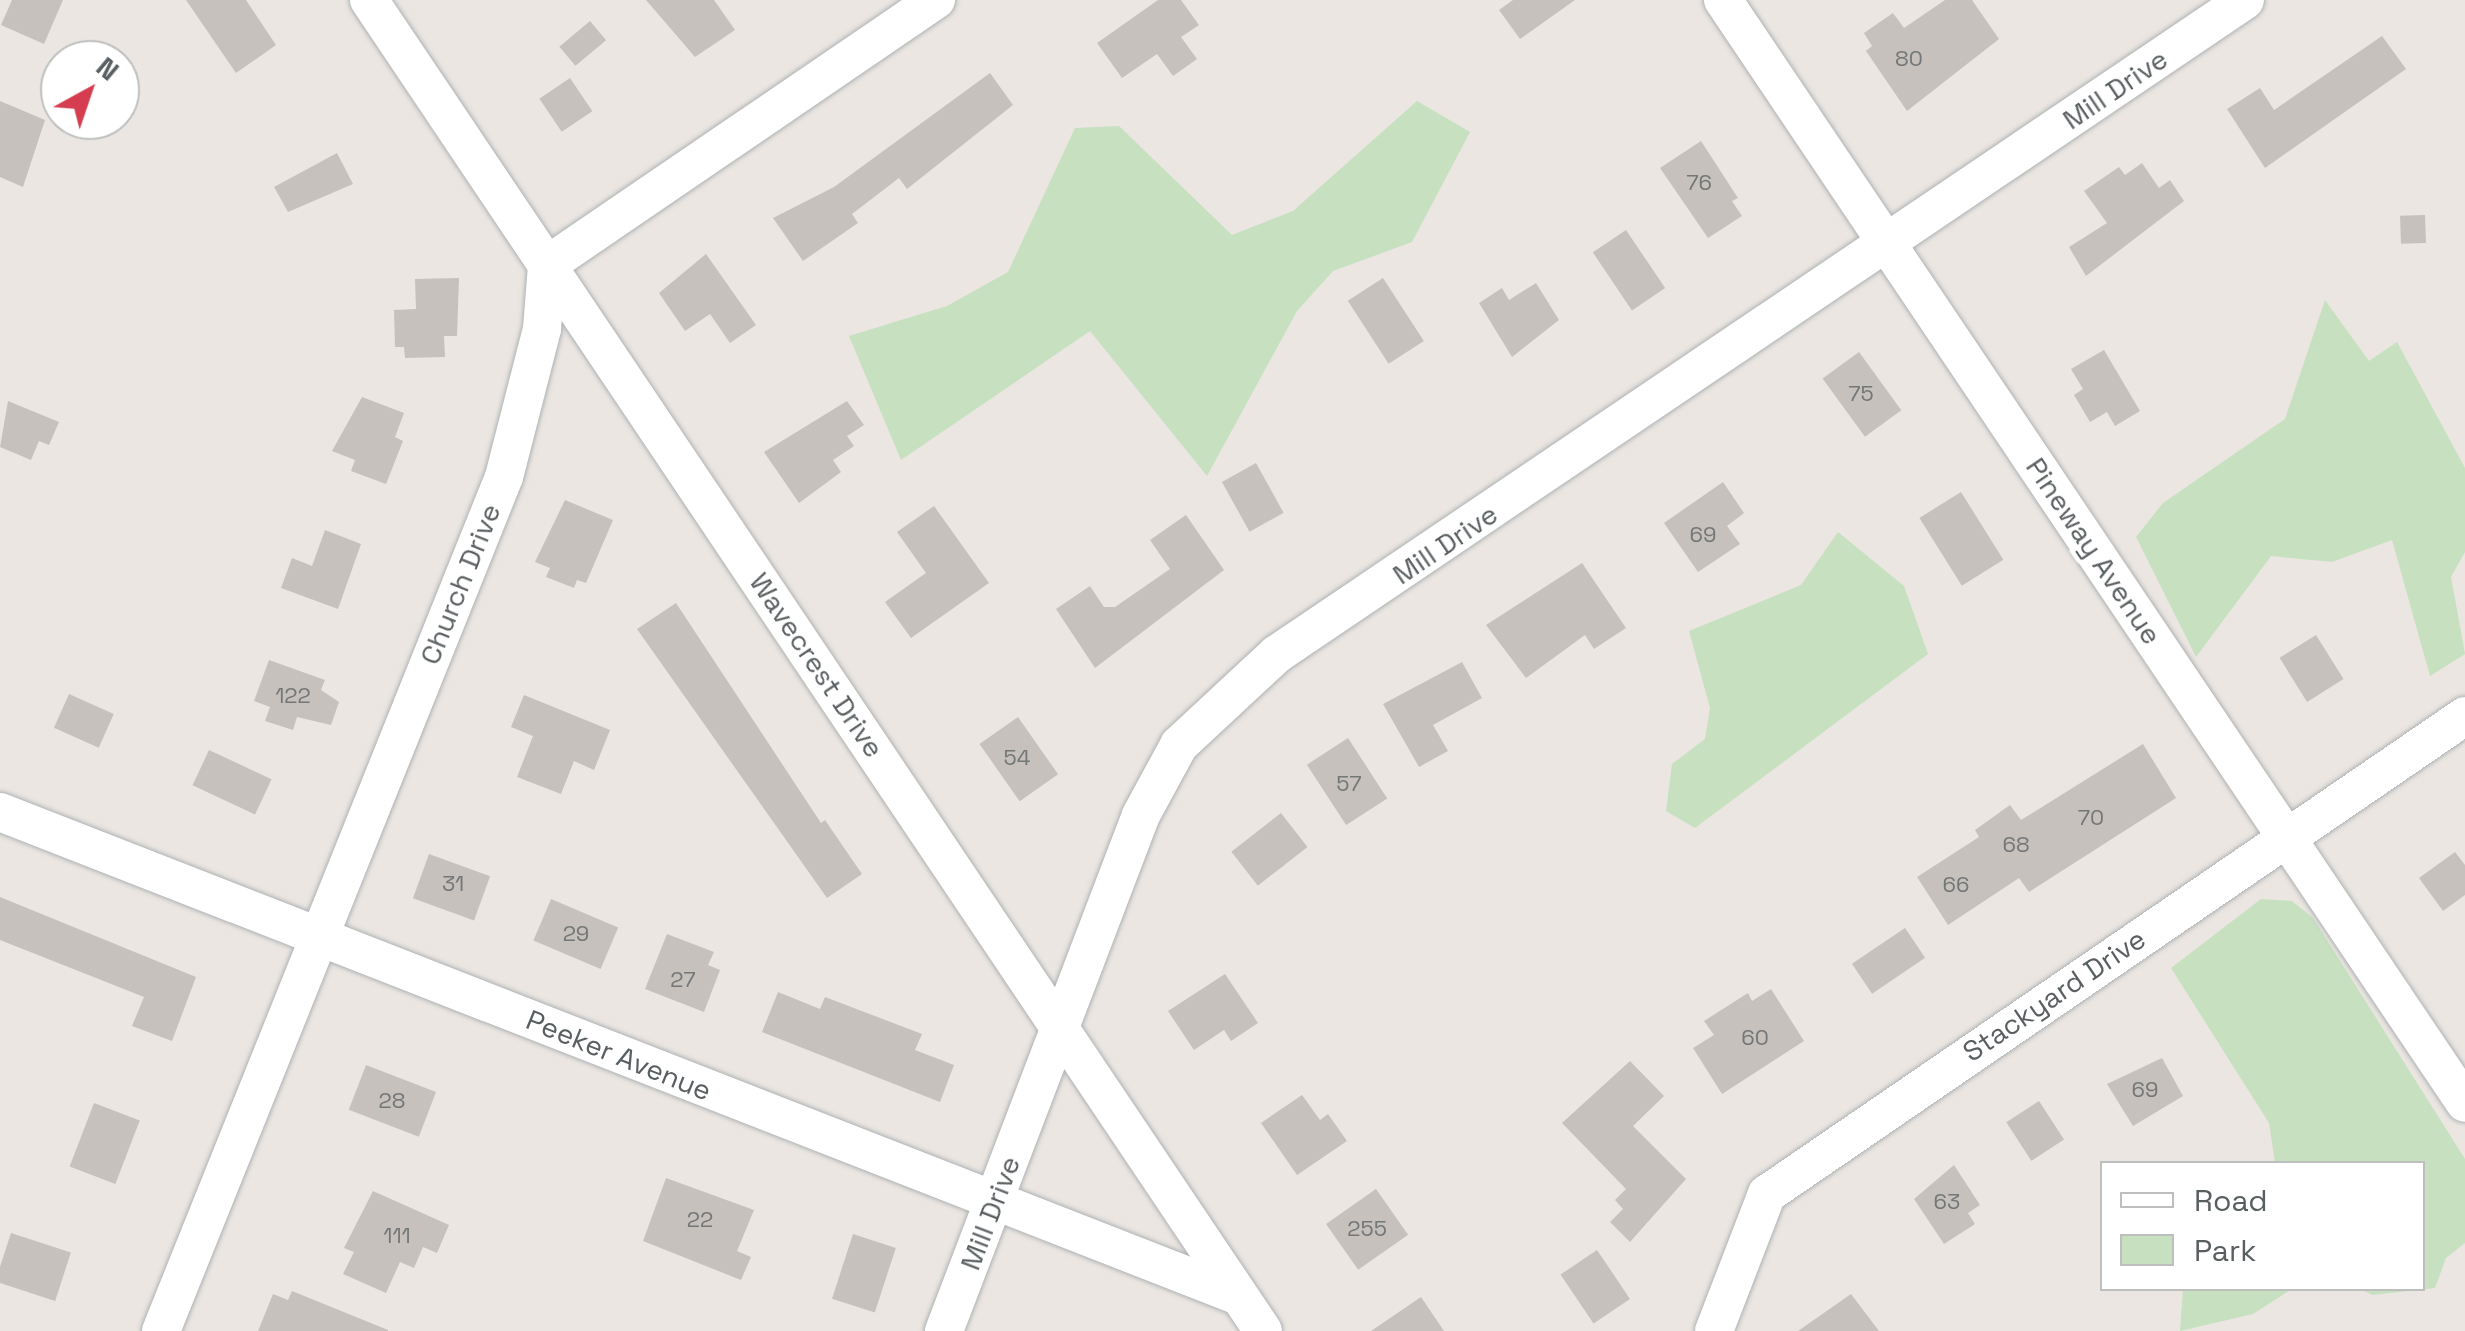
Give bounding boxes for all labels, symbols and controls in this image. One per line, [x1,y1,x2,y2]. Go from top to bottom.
north arrow [40,40,140,140]
street label: Mill Drive [2056,42,2174,136]
house number: 80 [1895,46,1923,72]
text: N [89,49,127,88]
house number: 76 [1686,170,1712,196]
house number: 75 [1848,381,1874,407]
street label: Pineway Avenue [2019,451,2169,651]
street label: Mill Drive [1386,497,1504,591]
street label: Church Drive [413,499,507,669]
house number: 69 [1690,522,1716,548]
street label: Wavecrest Drive [743,566,891,764]
house number: 122 [275,683,311,709]
house number: 54 [1004,745,1030,771]
house number: 57 [1336,771,1362,797]
house number: 70 [2078,805,2104,831]
house number: 68 [2002,832,2030,858]
house number: 31 [442,871,464,897]
house number: 66 [1943,872,1969,898]
house number: 29 [563,921,589,947]
street label: Stackyard Drive [1956,921,2152,1069]
house number: 27 [670,967,696,993]
street label: Peeker Avenue [521,1003,717,1107]
house number: 60 [1741,1025,1769,1051]
house number: 69 [2132,1077,2158,1103]
house number: 28 [379,1088,405,1114]
street label: Mill Drive [953,1151,1027,1275]
legend [2100,1161,2425,1291]
text: Road [2194,1181,2268,1220]
house number: 63 [1934,1189,1960,1215]
house number: 22 [687,1207,713,1233]
house number: 255 [1347,1216,1387,1242]
house number: 111 [383,1223,411,1249]
text: Park [2194,1231,2256,1270]

